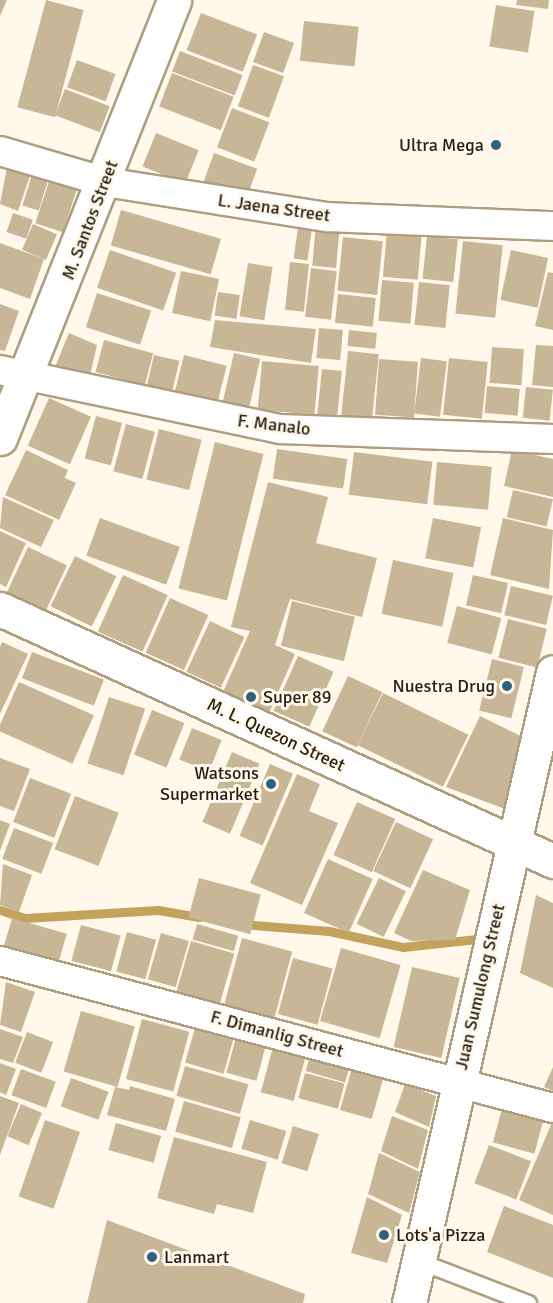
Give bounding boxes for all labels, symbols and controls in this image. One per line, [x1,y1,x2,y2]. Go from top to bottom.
place label: Ultra Mega [399,134,484,156]
marker: Ultra Mega [489,138,503,152]
street label: M. Santos Street [57,157,123,283]
street label: L. Jaena Street [216,189,332,227]
street label: F. Manalo [236,410,312,440]
place label: Nuestra Drug [393,675,495,697]
marker: Nuestra Drug [500,679,514,693]
place label: Super 89 [263,686,331,708]
marker: Super 89 [244,690,258,704]
street label: M. L. Quezon Street [204,694,348,776]
place label: Watsons Supermarket [160,763,259,806]
marker: Watsons Supermarket [264,777,278,791]
street label: Juan Sumulong Street [450,902,510,1072]
street label: F. Dimanlig Street [208,1006,346,1062]
place label: Lots'a Pizza [396,1224,485,1246]
marker: Lots'a Pizza [377,1228,391,1242]
place label: Lanmart [164,1246,229,1268]
marker: Lanmart [145,1250,159,1264]

